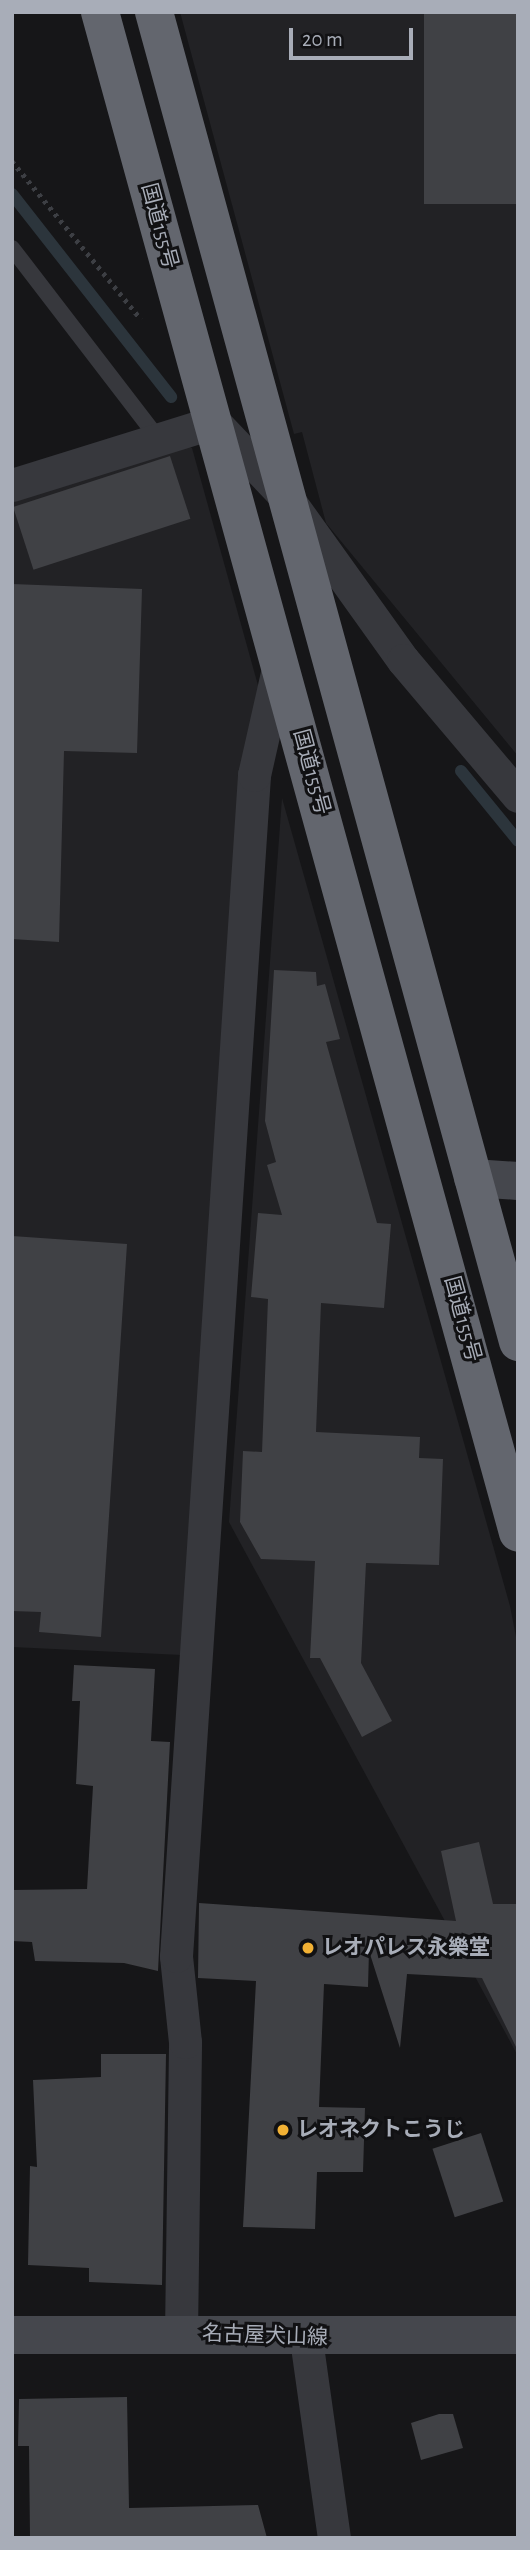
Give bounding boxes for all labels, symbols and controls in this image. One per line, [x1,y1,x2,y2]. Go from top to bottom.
scale bar [292,14,416,58]
text: 20 m [302,29,343,50]
street label: 国道155号 [135,180,183,272]
street label: 国道155号 [287,726,335,818]
street label: 国道155号 [438,1273,486,1365]
place label: レオパレス永樂堂 [322,1935,490,1961]
marker: レオパレス永樂堂 [300,1940,316,1956]
place label: レオネクトこうじ [297,2117,465,2143]
marker: レオネクトこうじ [275,2122,291,2138]
street label: 名古屋犬山線 [202,2321,328,2351]

